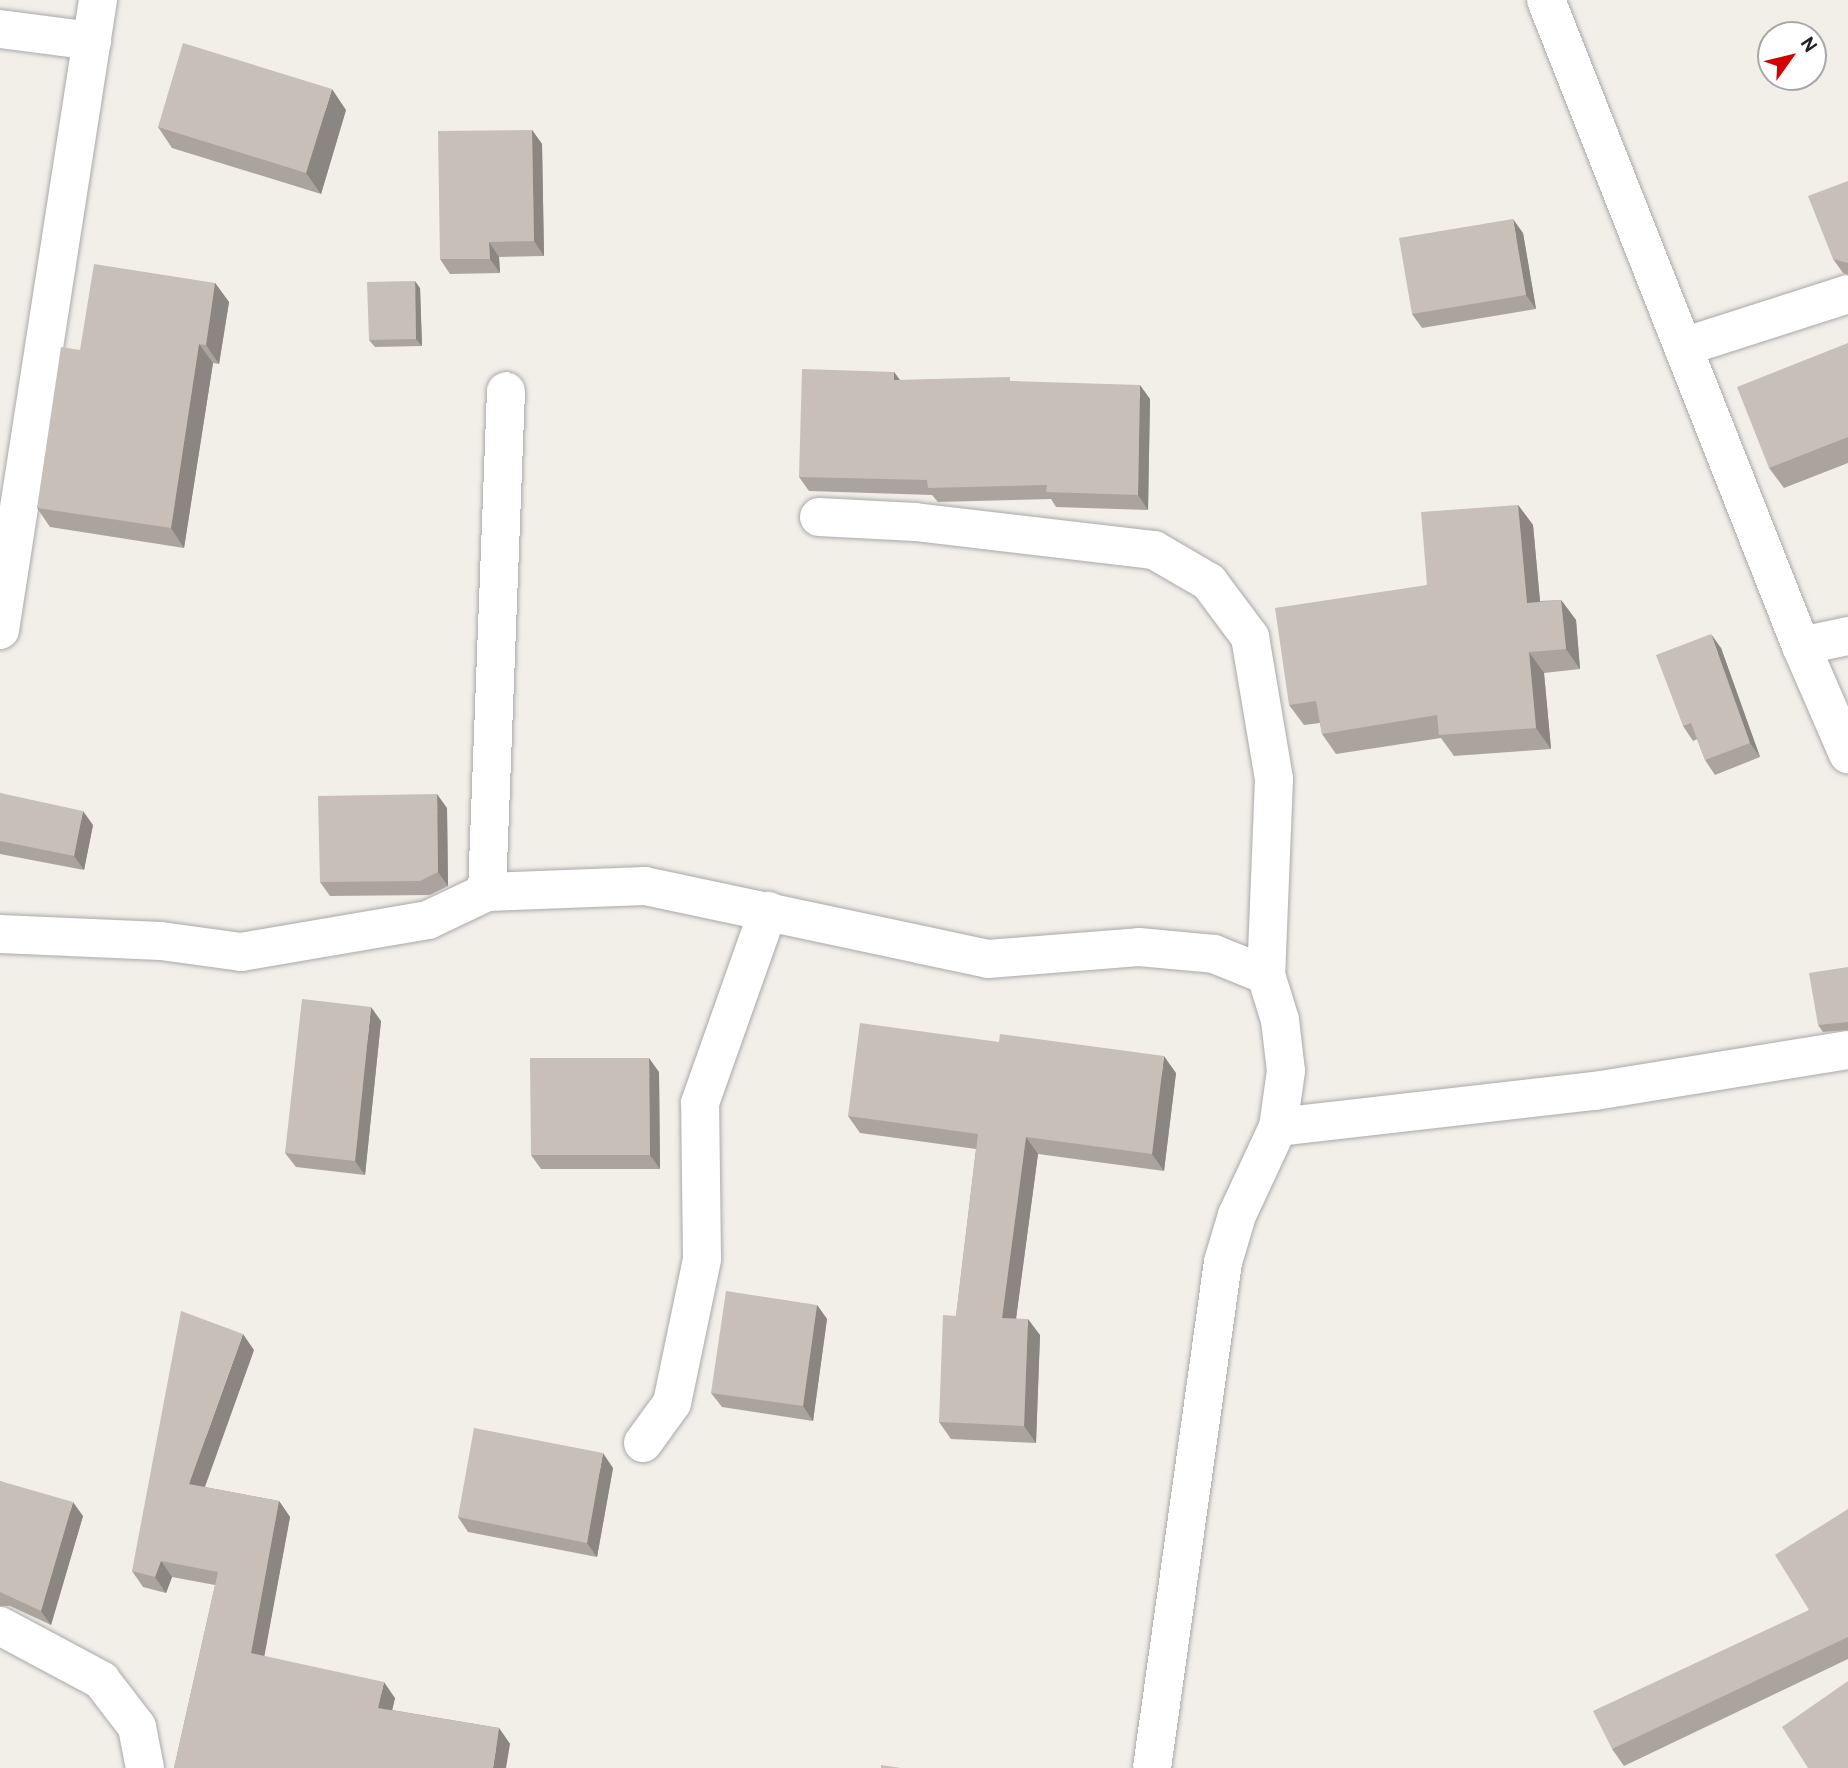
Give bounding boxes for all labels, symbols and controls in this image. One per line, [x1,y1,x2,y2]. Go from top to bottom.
north arrow [1757,21,1827,91]
text: N [1794,33,1822,58]

